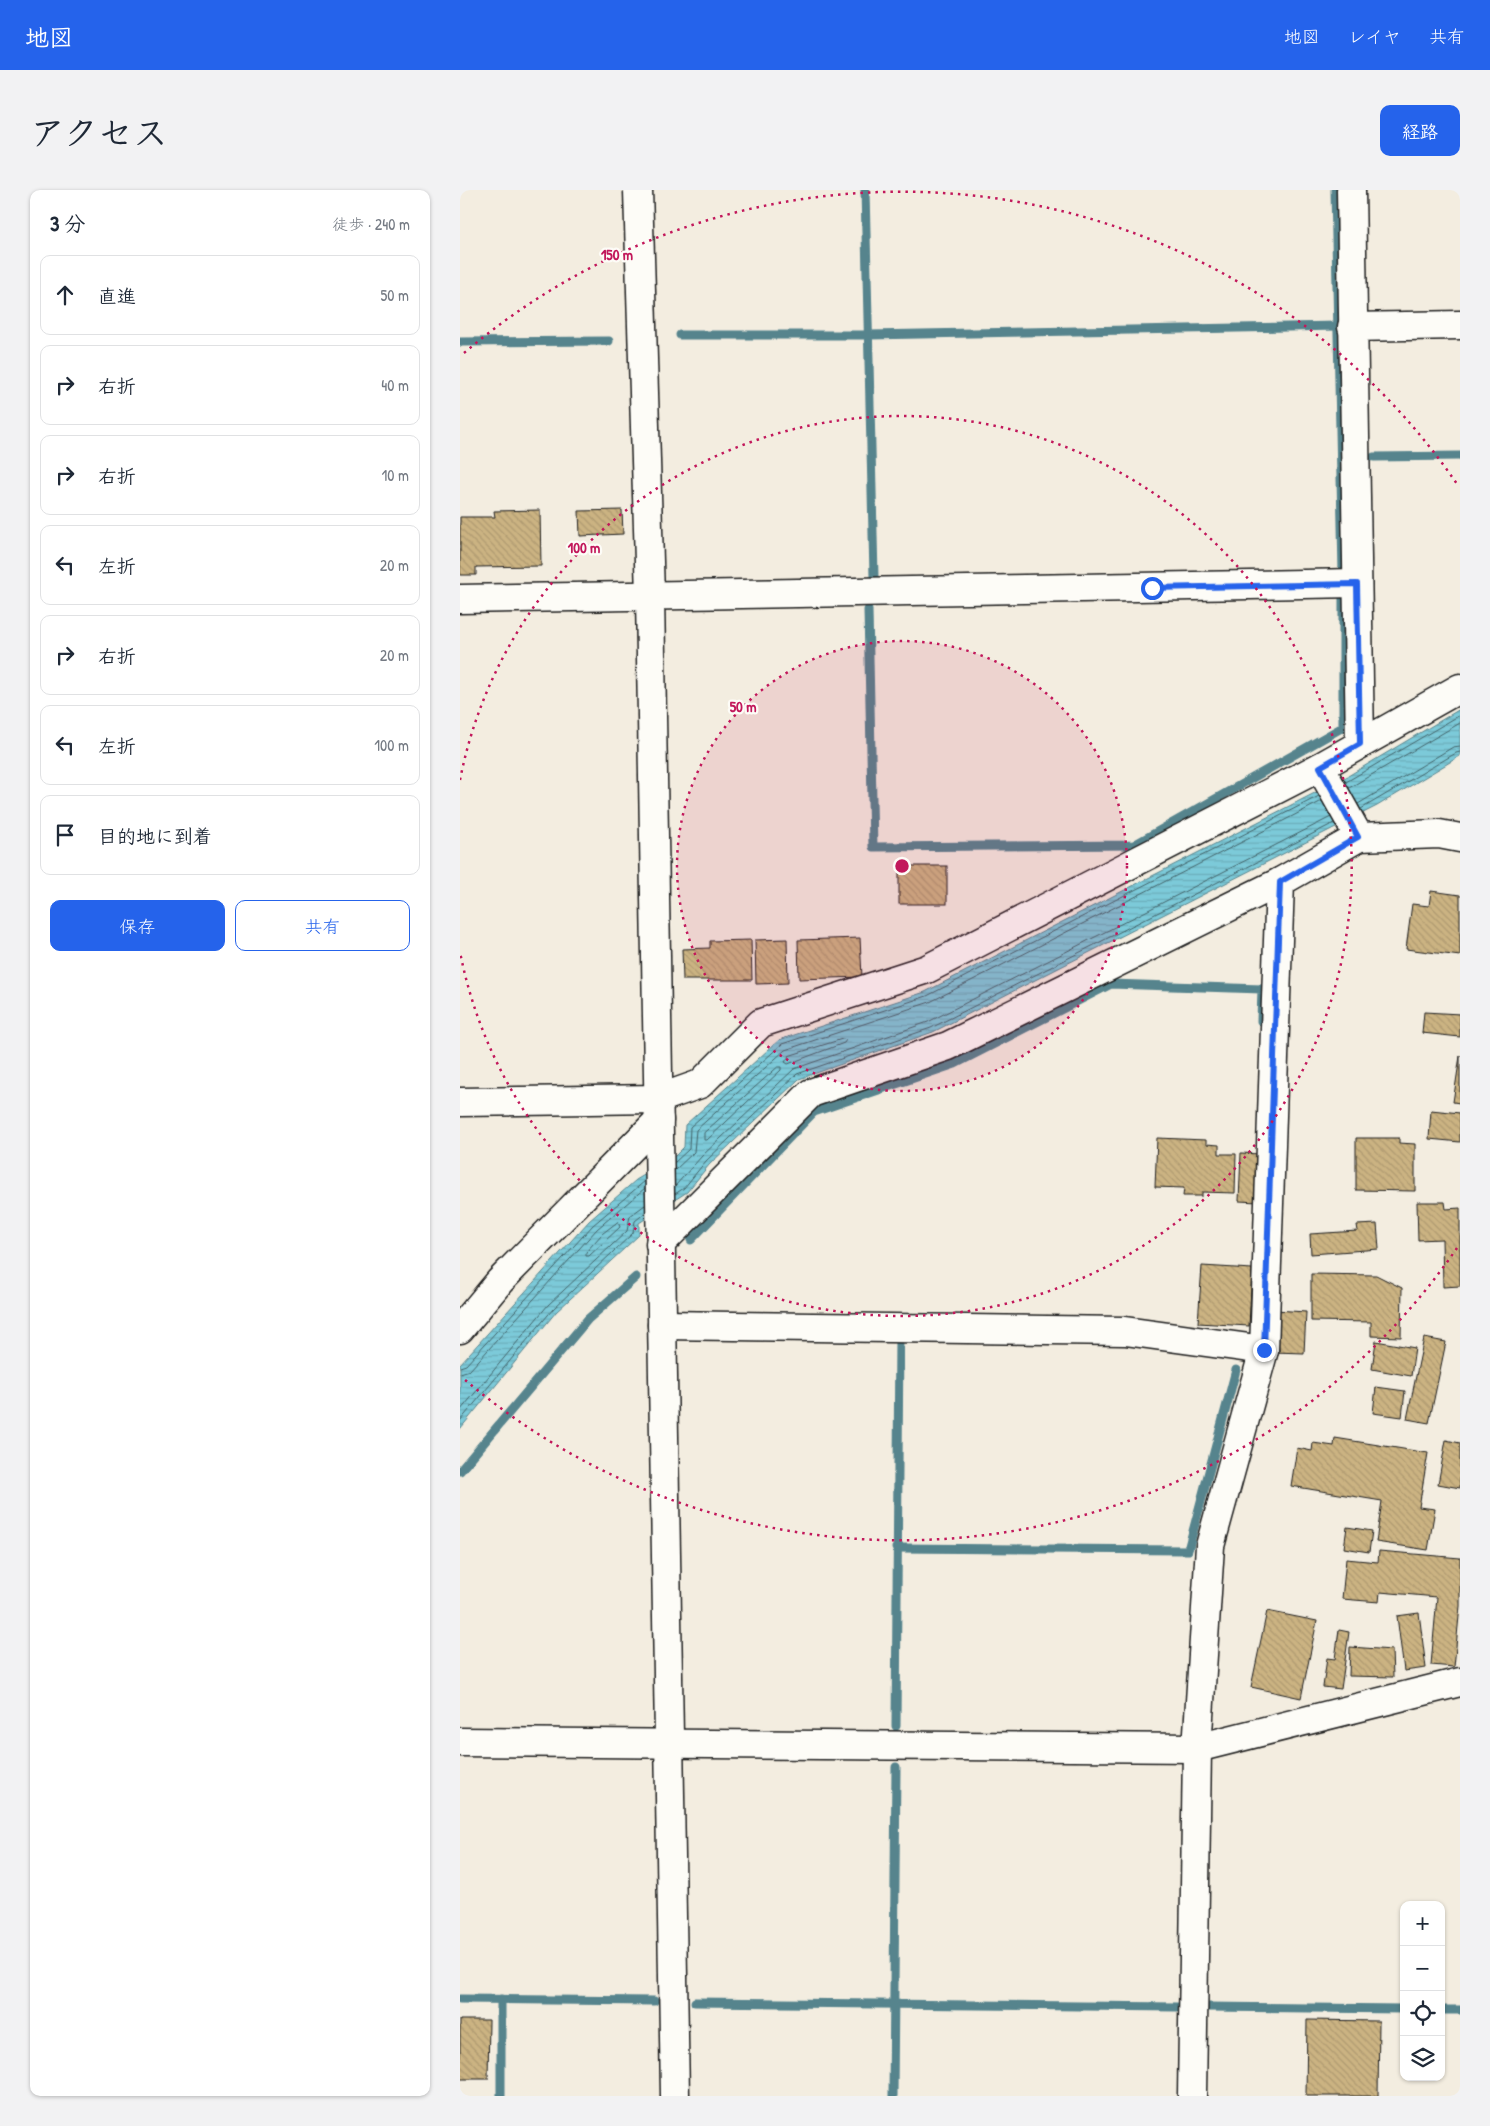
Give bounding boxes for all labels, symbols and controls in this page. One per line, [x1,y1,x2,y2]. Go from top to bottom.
text: 地図 [25,21,73,53]
text: 地図 [1284,24,1320,49]
text: レイヤ [1348,24,1401,49]
text: 共有 [1429,24,1465,49]
button: 経路 [1380,105,1460,156]
text: アクセス [30,109,168,156]
text: 3 分 [50,209,85,238]
text: 徒歩 · 240 m [332,213,410,235]
text: 150 m [601,244,633,265]
icon: ahead [51,281,79,309]
text: 直進 [98,283,136,309]
text: 50 m [381,284,409,306]
icon: right [51,371,79,399]
text: 右折 [98,373,136,399]
text: 40 m [381,374,409,396]
icon: right [51,461,79,489]
text: 右折 [98,463,136,489]
text: 10 m [381,464,409,486]
text: 100 m [568,537,600,558]
icon: left [51,551,79,579]
text: 左折 [98,553,136,579]
text: 20 m [380,554,409,576]
route start [1141,577,1164,600]
icon: right [51,641,79,669]
text: 右折 [98,643,136,669]
text: 20 m [380,644,409,666]
text: 50 m [730,696,756,717]
icon: left [51,731,79,759]
text: 左折 [98,733,136,759]
text: 100 m [374,734,409,756]
icon: arrive [51,821,79,849]
text: 目的地に到着 [98,823,212,849]
centre of rings [893,857,911,875]
button: 保存 [50,900,225,951]
button: 共有 [235,900,410,951]
route end [1253,1339,1276,1362]
map controls [1400,1901,1445,2081]
button: + [1400,1901,1445,1946]
button: − [1400,1946,1445,1991]
button: locate [1400,1991,1445,2036]
button: layers [1400,2036,1445,2081]

